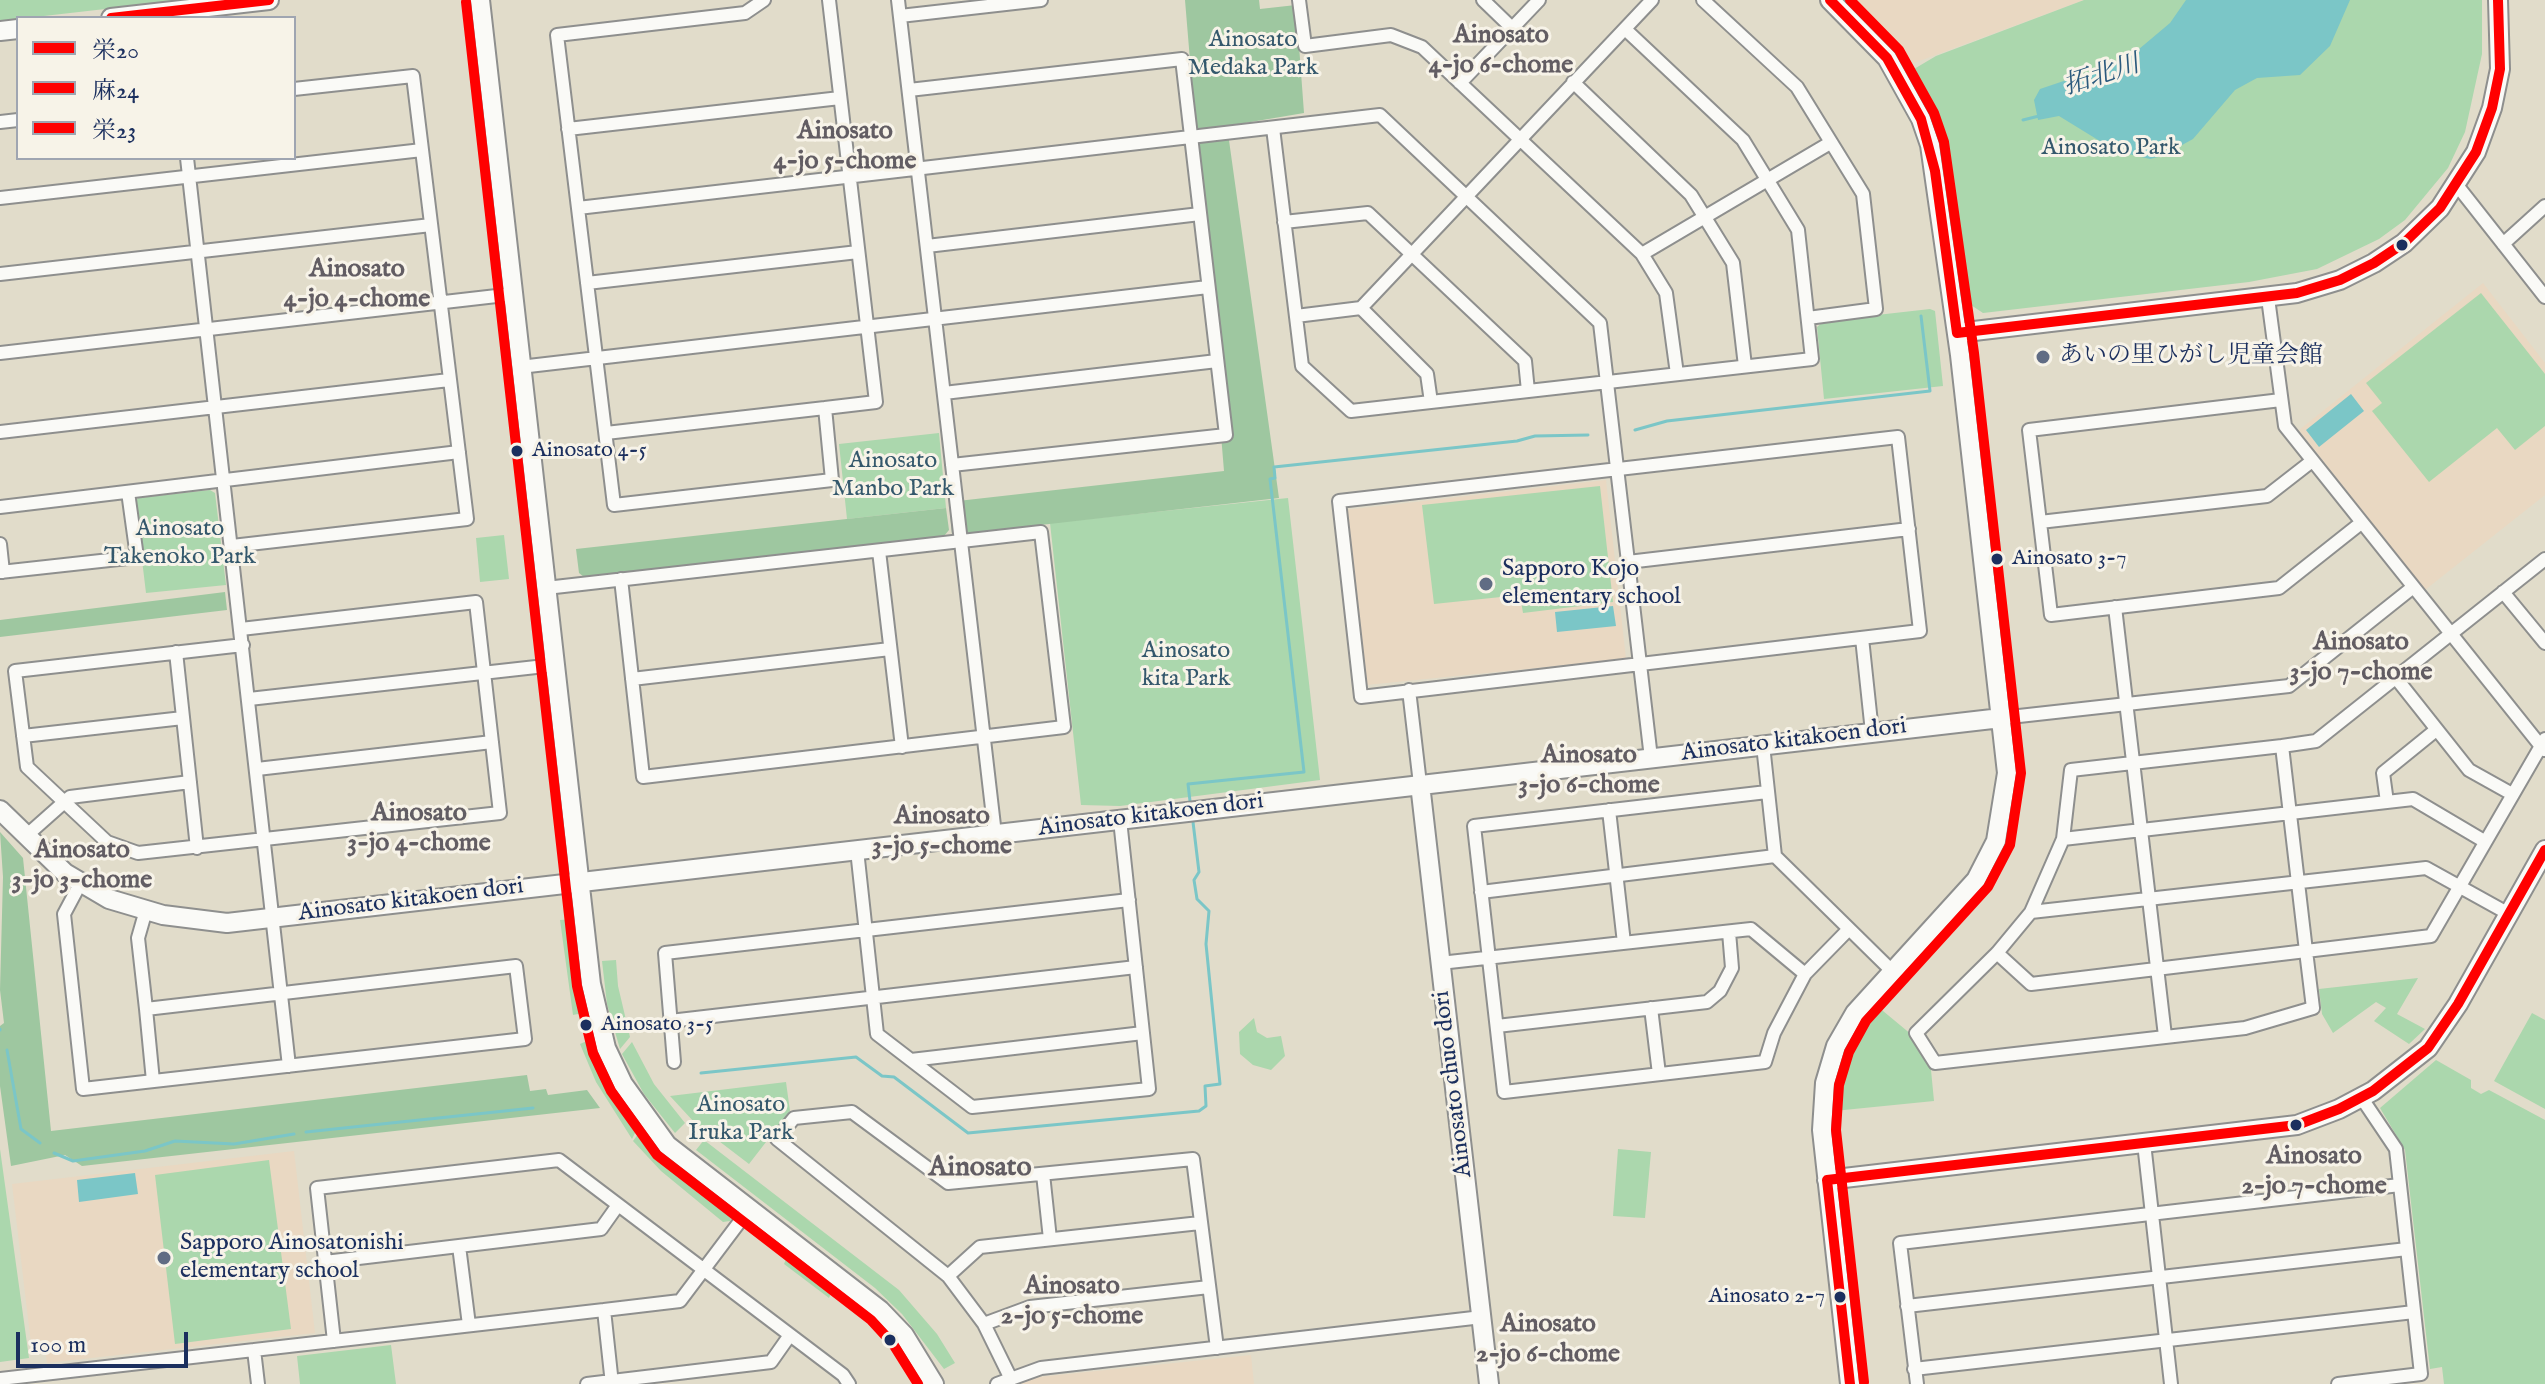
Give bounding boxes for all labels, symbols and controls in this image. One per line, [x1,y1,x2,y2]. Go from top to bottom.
legend [16,16,296,160]
district label: Ainosato 4-jo 6-chome [1429,21,1573,82]
park label: Ainosato Medaka Park [1188,27,1318,83]
text: 栄20 [92,36,139,67]
water label: 拓北川 [2060,50,2144,104]
text: 麻24 [92,76,139,107]
text: 栄23 [92,116,136,147]
district label: Ainosato 4-jo 5-chome [773,117,917,178]
park label: Ainosato Park [2041,135,2181,163]
unlabelled marker [2394,237,2410,253]
district label: Ainosato 4-jo 4-chome [284,255,430,316]
place label: あいの里ひがし児童会館 [2059,343,2323,371]
marker: あいの里ひがし児童会館 [2034,348,2052,366]
place label: Ainosato 4-5 [532,438,647,464]
marker: Ainosato 4-5 [509,443,525,459]
park label: Ainosato Manbo Park [832,448,954,504]
park label: Ainosato Takenoko Park [104,516,256,572]
place label: Ainosato 3-7 [2012,546,2126,572]
marker: Ainosato 3-7 [1989,551,2005,567]
place label: Sapporo Kojo elementary school [1502,556,1681,612]
marker: Sapporo Kojo elementary school [1477,575,1495,593]
district label: Ainosato 3-jo 7-chome [2290,628,2432,690]
park label: Ainosato kita Park [1142,638,1230,694]
street label: Ainosato kitakoen dori [1680,713,1908,769]
district label: Ainosato 3-jo 6-chome [1518,741,1660,802]
street label: Ainosato kitakoen dori [1037,788,1265,844]
district label: Ainosato 3-jo 4-chome [347,799,491,860]
district label: Ainosato 3-jo 5-chome [872,802,1012,864]
district label: Ainosato 3-jo 3-chome [12,836,152,898]
street label: Ainosato kitakoen dori [297,873,525,929]
street label: Ainosato chuo dori [1428,989,1480,1179]
place label: Ainosato 3-5 [601,1012,713,1038]
marker: Ainosato 3-5 [578,1017,594,1033]
park label: Ainosato Iruka Park [688,1092,794,1148]
unlabelled marker [2288,1117,2304,1133]
district label: Ainosato 2-jo 7-chome [2241,1142,2387,1204]
district label: Ainosato [929,1152,1031,1186]
place label: Sapporo Ainosatonishi elementary school [180,1230,404,1286]
marker: Sapporo Ainosatonishi elementary school [155,1249,173,1267]
district label: Ainosato 2-jo 5-chome [1001,1272,1143,1334]
place label: Ainosato 2-7 [1708,1284,1825,1310]
marker: Ainosato 2-7 [1832,1289,1848,1305]
district label: Ainosato 2-jo 6-chome [1476,1310,1620,1372]
scale bar [20,1316,192,1366]
text: 100 m [30,1330,86,1361]
unlabelled marker [882,1332,898,1348]

